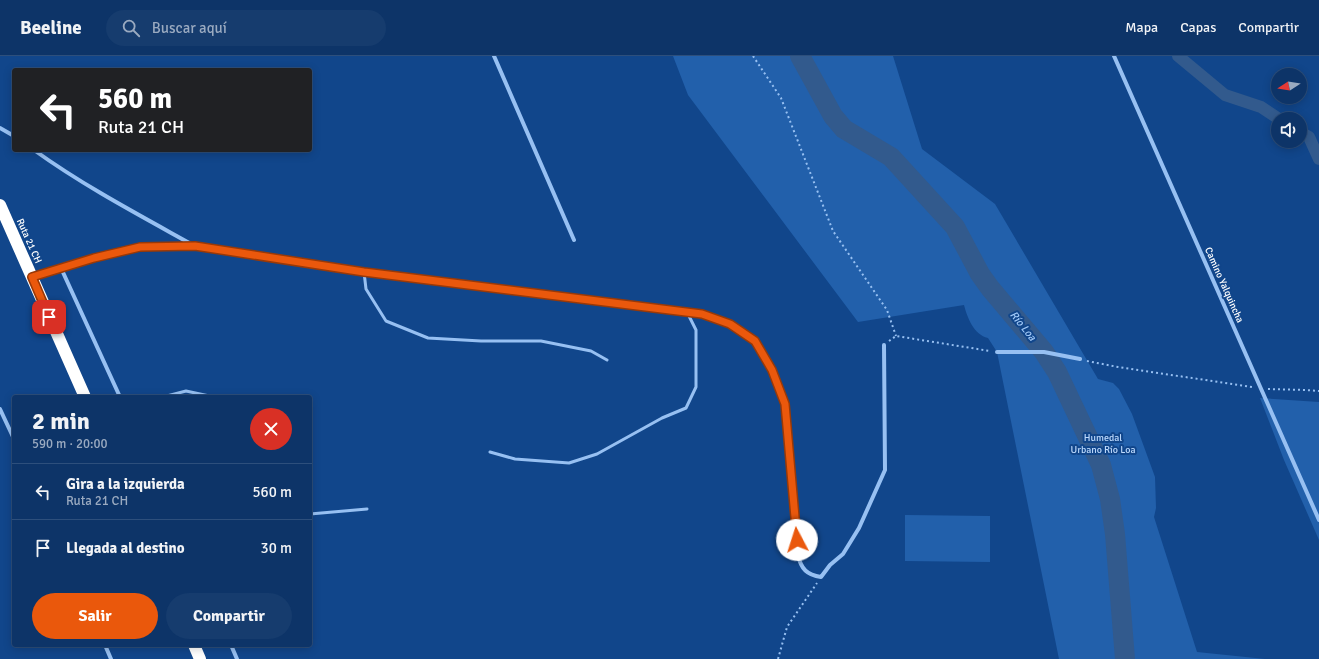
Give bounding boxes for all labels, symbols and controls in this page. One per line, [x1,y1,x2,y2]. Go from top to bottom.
search box [106,10,386,46]
text: Beeline [20,16,82,40]
icon: search [120,17,142,39]
text: Buscar aquí [152,19,227,37]
text: Mapa [1125,19,1158,36]
text: Capas [1180,19,1216,36]
text: Compartir [1238,19,1299,36]
north arrow [1271,68,1307,104]
map controls [1271,68,1307,148]
text: 560 m [98,82,172,116]
icon: left [32,84,84,136]
button: sound [1271,112,1307,148]
text: Ruta 21 CH [98,116,184,138]
street label: Ruta 21 CH [14,217,44,265]
street label: Camino Yalquincha [1202,245,1246,325]
pin [32,300,66,334]
icon: arrive [38,306,60,328]
water label: Río Loa [1007,309,1039,344]
text: 2 min [32,406,90,436]
button: close [250,408,292,450]
park label: Humedal Urbano Río Loa [1071,432,1135,456]
text: 590 m · 20:00 [32,436,108,452]
text: Gira a la izquierda [66,475,185,493]
icon: left [32,481,54,503]
text: 560 m [252,483,292,501]
text: Ruta 21 CH [66,493,128,509]
position arrow [776,519,818,561]
icon: arrive [32,537,54,559]
text: Llegada al destino [66,539,185,557]
text: 30 m [261,539,292,557]
button: Salir [32,593,158,639]
button: Compartir [166,593,292,639]

